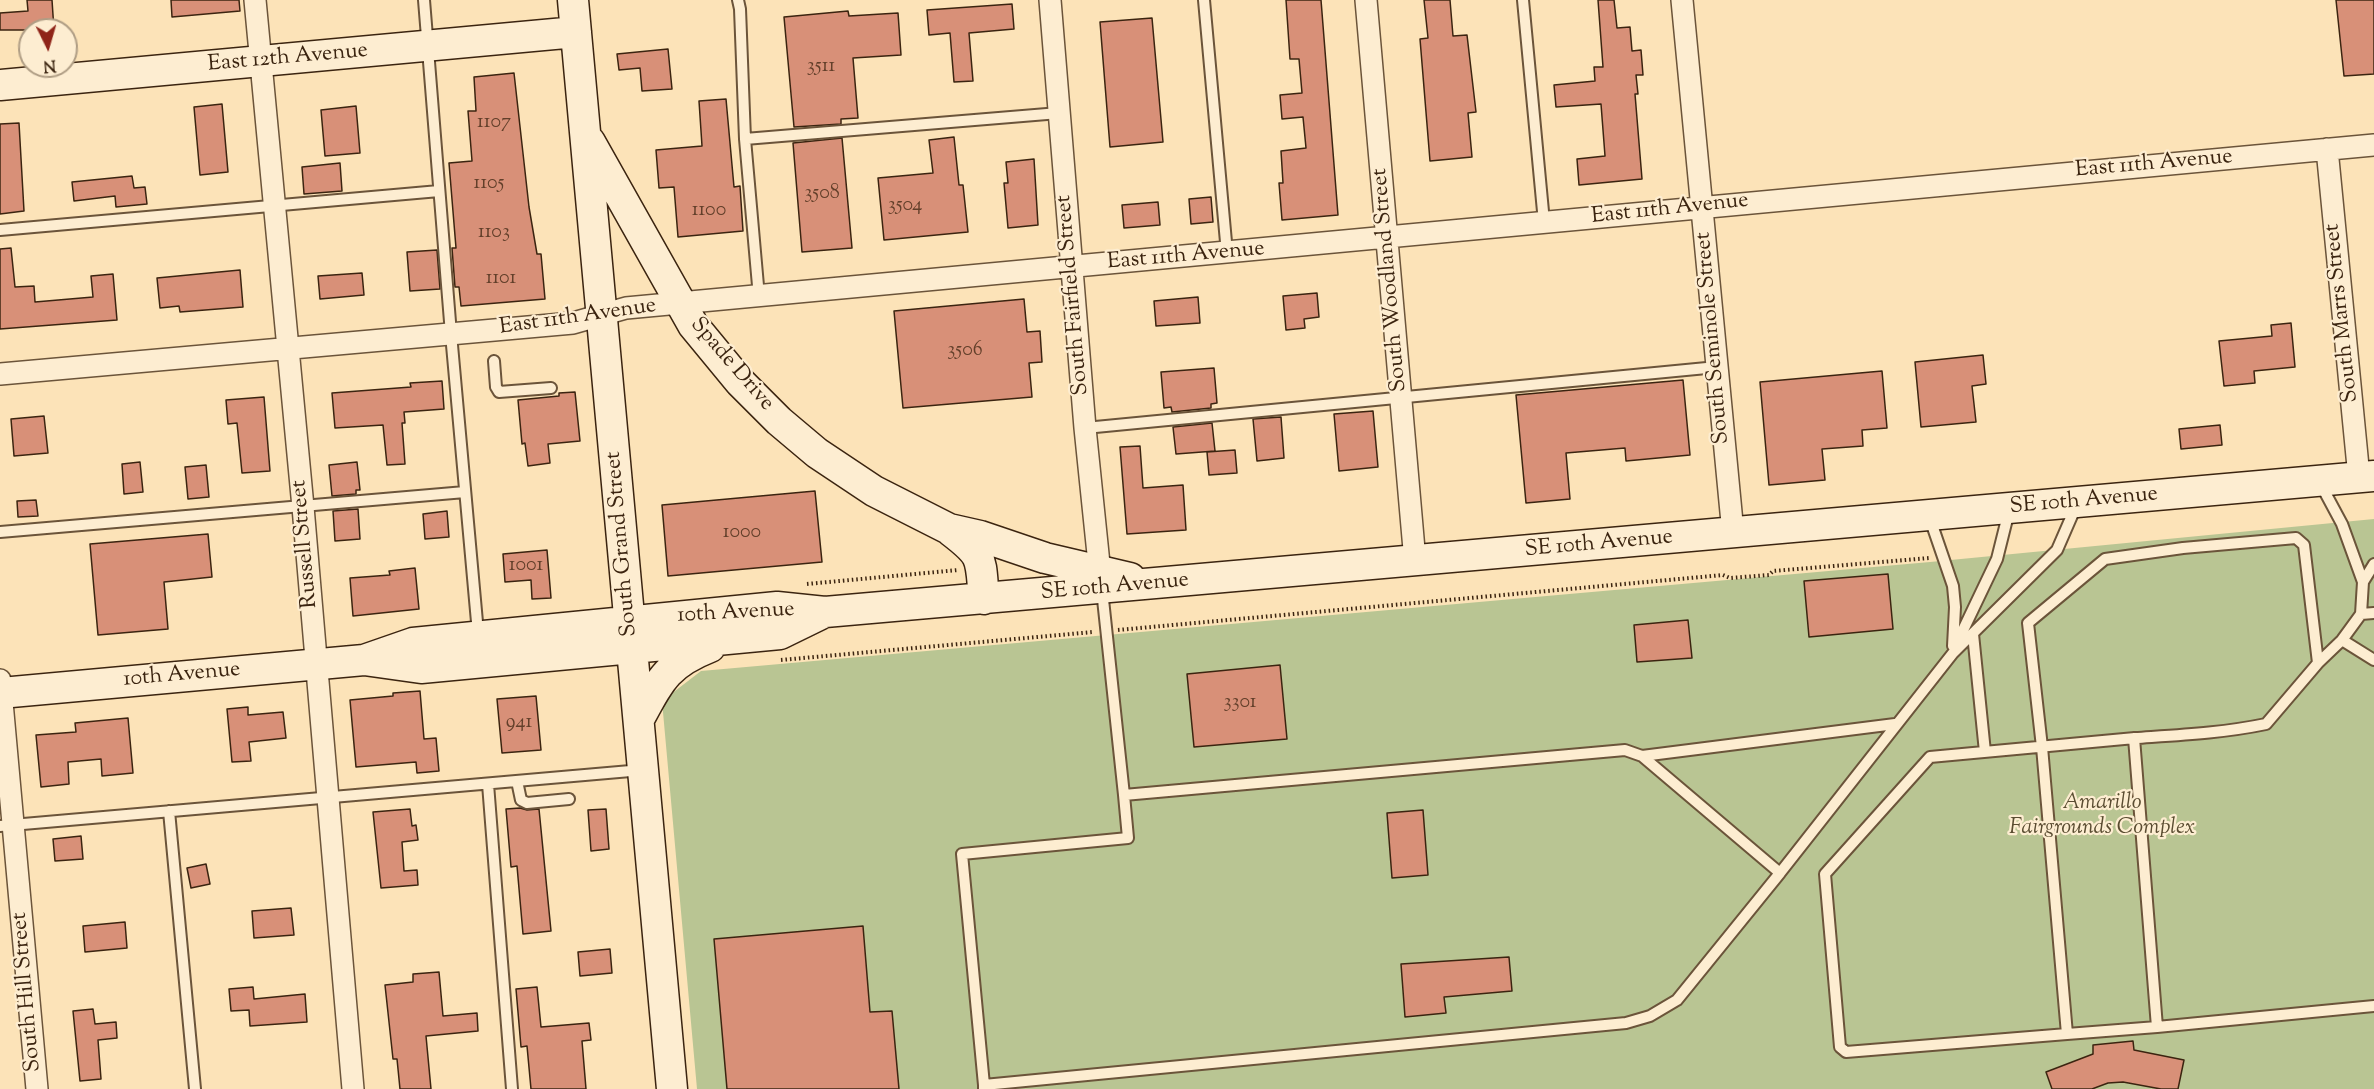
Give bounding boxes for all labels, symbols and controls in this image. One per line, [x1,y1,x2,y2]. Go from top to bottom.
north arrow [18,18,78,78]
street label: East 12th Avenue [207,39,369,79]
text: N [42,52,57,76]
house number: 3511 [807,56,835,80]
house number: 1107 [477,112,511,136]
street label: East 11th Avenue [2074,145,2234,185]
street label: South Woodland Street [1368,167,1414,393]
house number: 1105 [474,173,504,197]
house number: 3508 [804,183,840,207]
street label: East 11th Avenue [1590,189,1750,231]
street label: South Fairfield Street [1052,194,1096,396]
house number: 3504 [888,195,922,219]
house number: 1100 [692,200,726,224]
house number: 1103 [478,222,510,246]
street label: South Marrs Street [2320,222,2366,404]
street label: South Seminole Street [1692,231,1736,445]
street label: East 11th Avenue [1106,237,1266,277]
house number: 1101 [486,268,516,292]
street label: East 11th Avenue [498,294,658,342]
street label: Spade Drive [683,313,779,417]
house number: 3506 [947,340,983,364]
street label: South Grand Street [602,450,644,638]
street label: Russell Street [287,479,325,609]
street label: SE 10th Avenue [2009,482,2159,522]
house number: 1000 [723,522,761,546]
street label: SE 10th Avenue [1524,525,1674,565]
house number: 1001 [509,555,543,579]
street label: SE 10th Avenue [1040,568,1190,608]
street label: 10th Avenue [677,598,795,630]
street label: 10th Avenue [122,658,242,694]
house number: 3301 [1223,692,1257,716]
house number: 941 [506,712,532,736]
park label: Amarillo Fairgrounds Complex [2009,791,2195,842]
street label: South Hill Street [8,911,48,1073]

